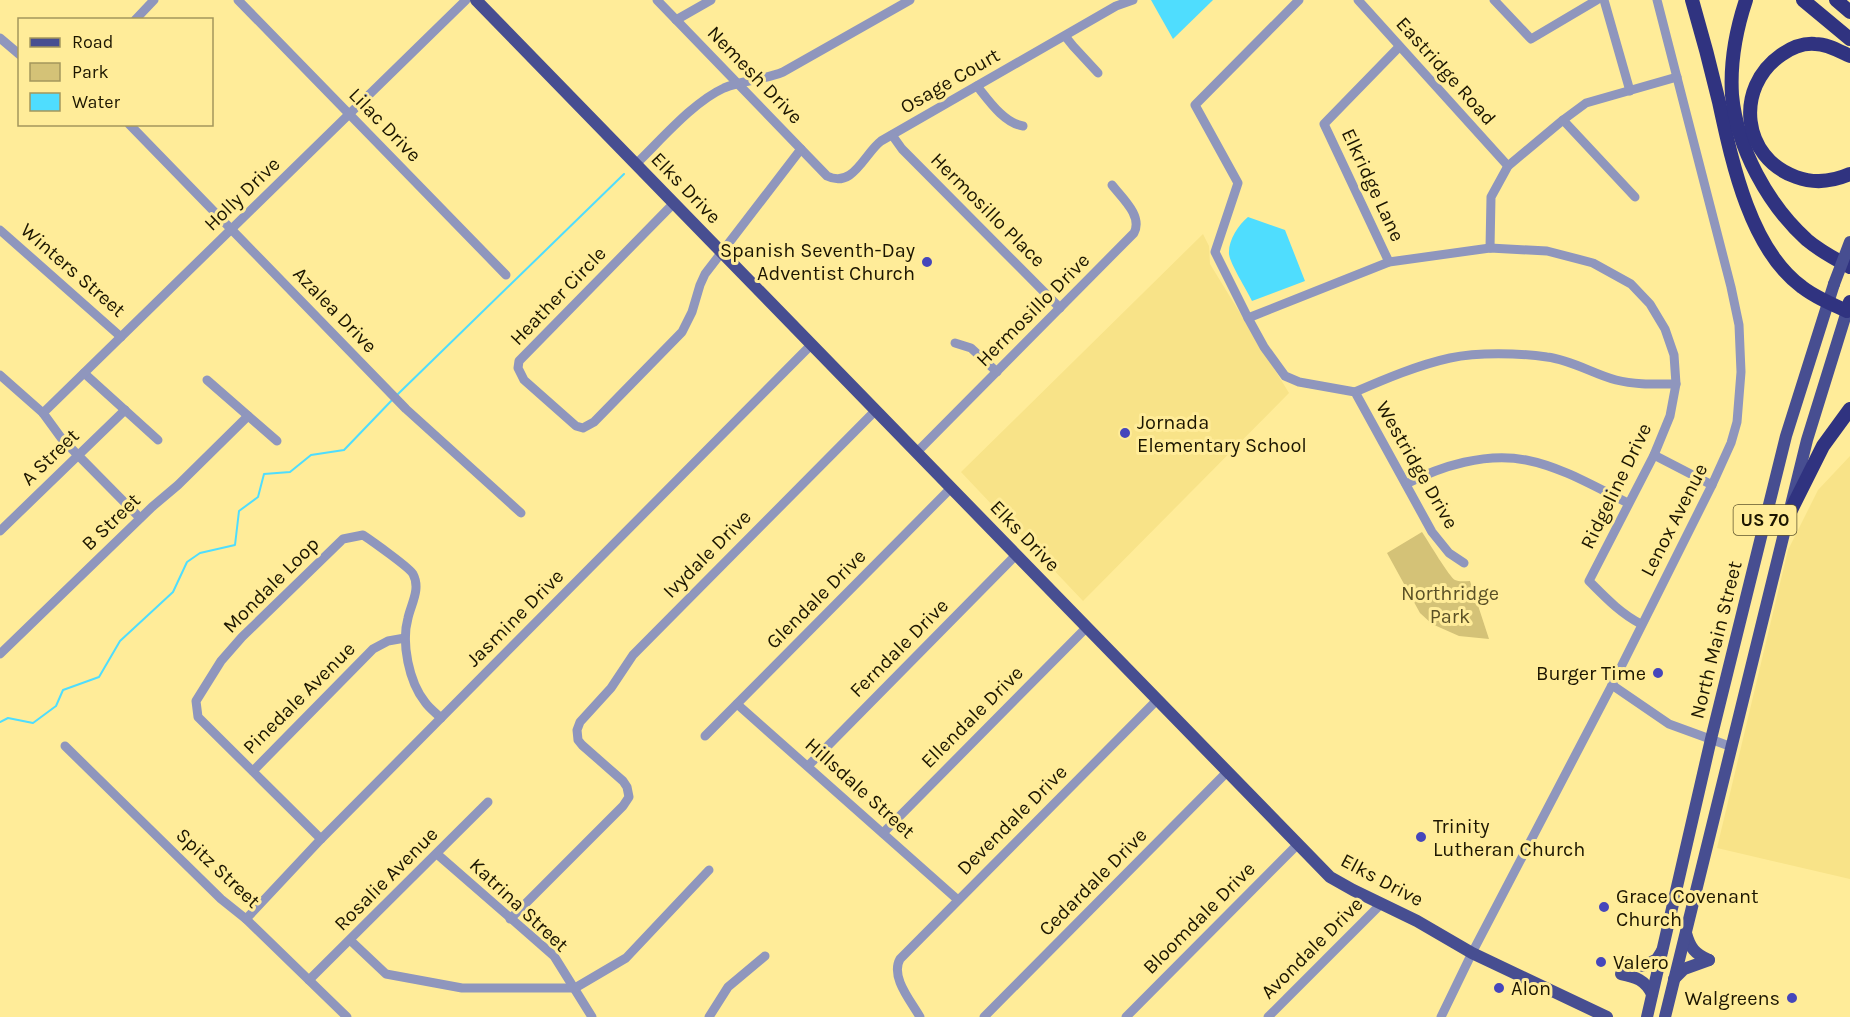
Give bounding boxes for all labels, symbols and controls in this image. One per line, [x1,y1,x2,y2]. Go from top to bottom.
street label: Eastridge Road [1391,12,1501,130]
legend [18,18,213,126]
street label: Nemesh Drive [703,21,807,129]
text: Road [72,31,113,53]
street label: Osage Court [896,43,1004,119]
text: Park [72,61,109,83]
street label: Lilac Drive [344,83,426,167]
text: Water [72,91,120,113]
street label: Elkridge Lane [1337,125,1409,245]
street label: Elks Drive [646,148,726,228]
street label: Hermosillo Place [926,148,1050,272]
street label: Holly Drive [199,152,285,236]
street label: Winters Street [16,218,130,322]
place label: Spanish Seventh-Day Adventist Church [720,239,915,285]
street label: Heather Circle [505,242,611,350]
street label: Hermosillo Drive [972,249,1094,371]
marker: Spanish Seventh-Day Adventist Church [920,255,934,269]
street label: Azalea Drive [288,262,382,358]
street label: Westridge Drive [1371,397,1463,533]
place label: Jornada Elementary School [1137,411,1307,457]
street label: Ridgeline Drive [1576,419,1656,553]
street label: A Street [16,424,84,490]
marker: Jornada Elementary School [1118,426,1132,440]
street label: Lenox Avenue [1636,460,1712,580]
street label: B Street [77,488,145,555]
street label: Elks Drive [985,496,1065,576]
street label: Ivydale Drive [658,505,756,603]
road number: US 70 [1734,505,1796,535]
street label: Mondale Loop [218,532,324,638]
street label: Glendale Drive [762,545,870,653]
street label: North Main Street [1685,558,1747,721]
street label: Jasmine Drive [462,565,568,671]
park label: Northridge Park [1401,582,1499,628]
street label: Ferndale Drive [845,594,953,702]
street label: Pinedale Avenue [238,637,360,759]
street label: Ellendale Drive [916,661,1028,773]
place label: Burger Time [1536,662,1646,685]
marker: Burger Time [1651,666,1665,680]
street label: Hillsdale Street [800,733,920,844]
street label: Devendale Drive [952,760,1072,880]
place label: Trinity Lutheran Church [1433,815,1585,861]
street label: Rosalie Avenue [329,822,443,936]
street label: Spitz Street [171,823,265,913]
street label: Cedardale Drive [1034,823,1152,941]
marker: Trinity Lutheran Church [1414,830,1428,844]
street label: Elks Drive [1337,849,1427,911]
street label: Katrina Street [465,853,573,957]
street label: Bloomdale Drive [1138,857,1260,979]
place label: Grace Covenant Church [1616,885,1759,931]
street label: Avondale Drive [1256,892,1368,1004]
marker: Grace Covenant Church [1597,900,1611,914]
place label: Valero [1613,951,1669,974]
marker: Valero [1594,955,1608,969]
place label: Alon [1511,977,1551,1000]
marker: Alon [1492,981,1506,995]
place label: Walgreens [1685,987,1780,1010]
marker: Walgreens [1785,991,1799,1005]

